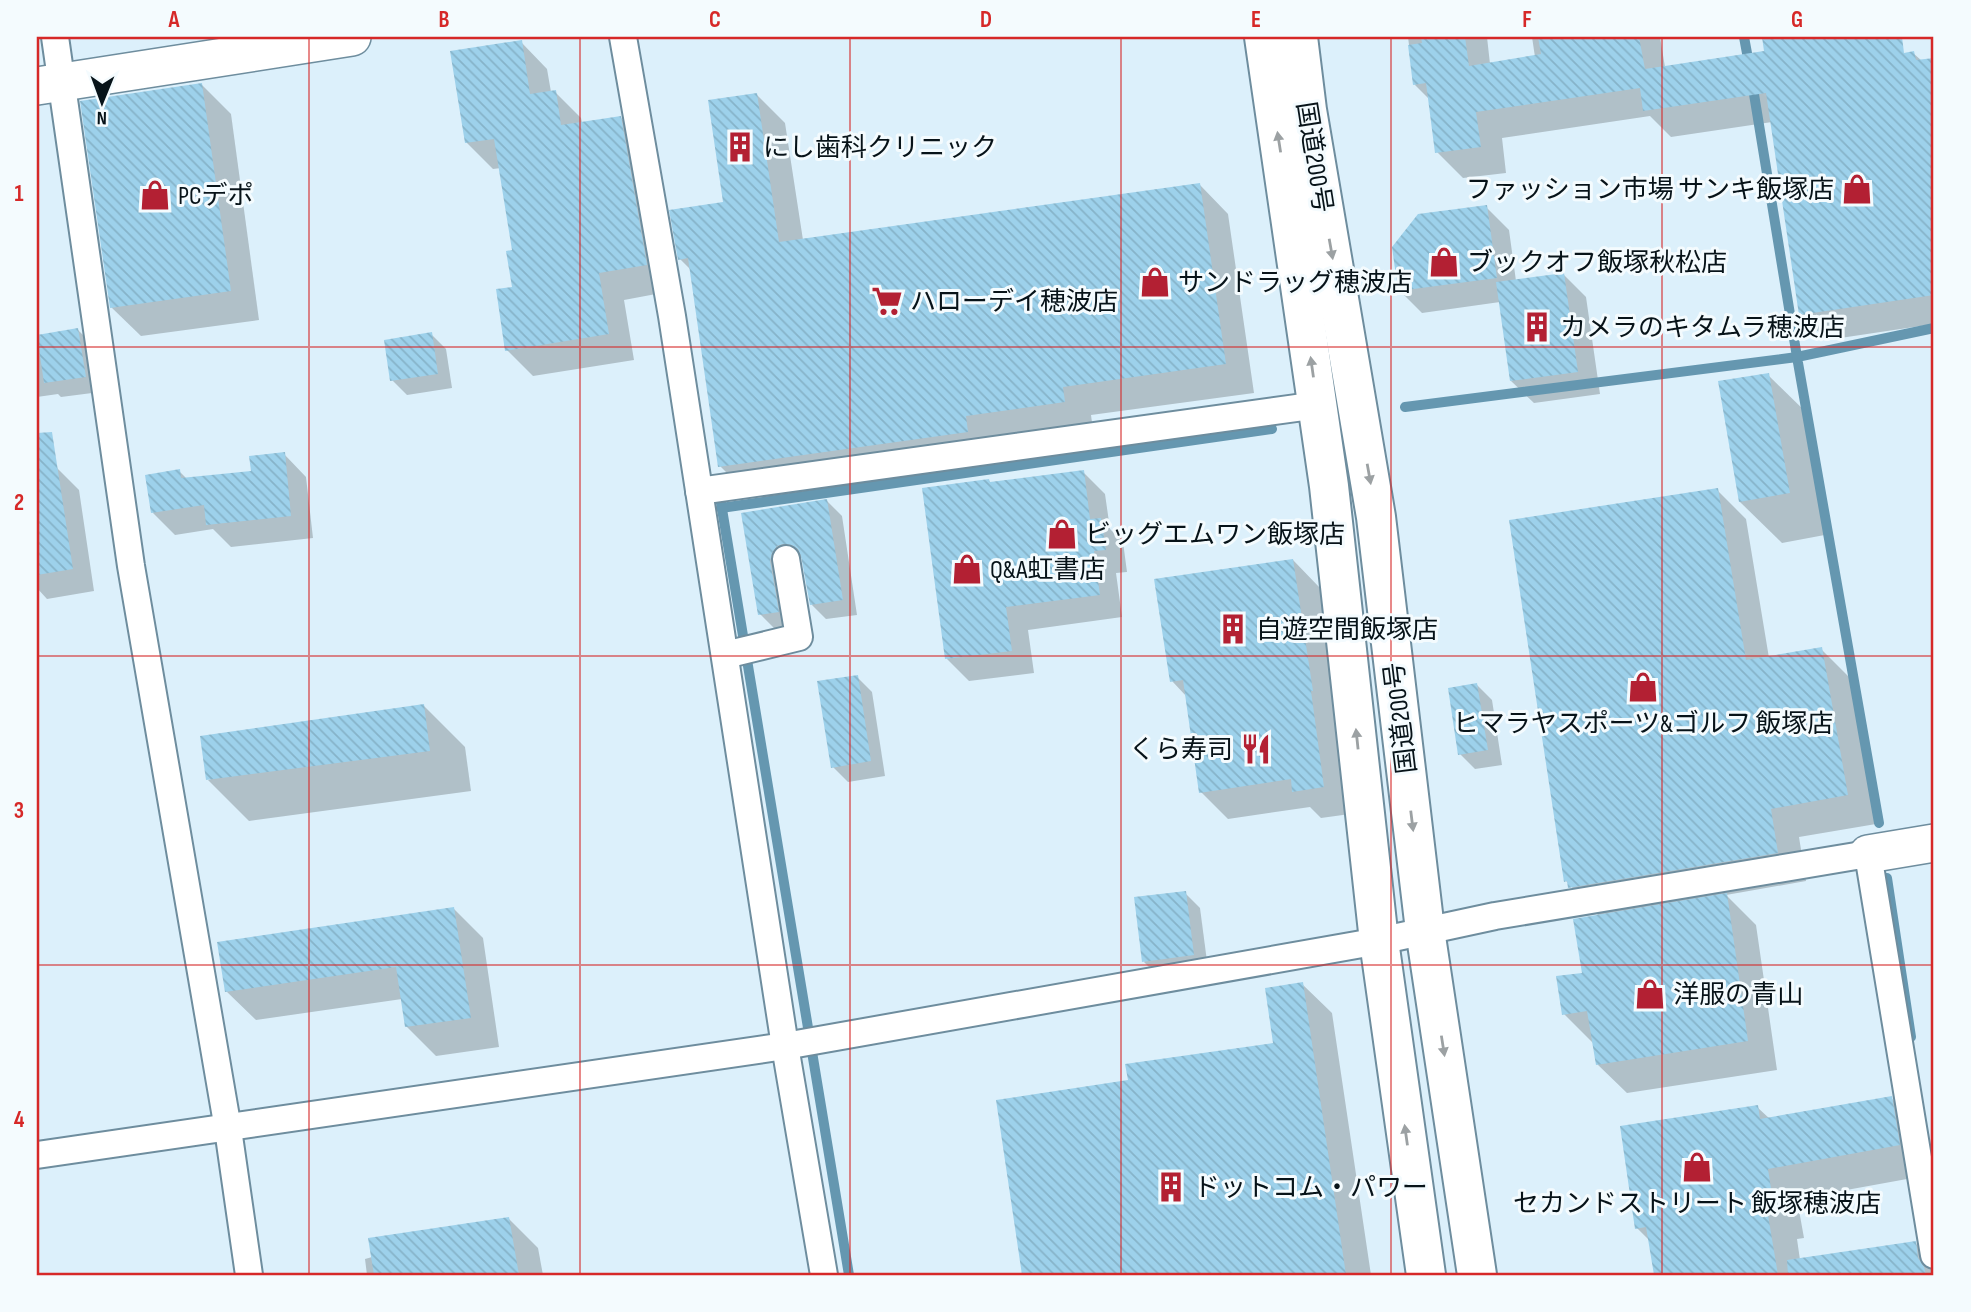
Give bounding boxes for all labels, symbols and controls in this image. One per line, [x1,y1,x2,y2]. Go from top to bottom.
text: A [168,6,181,34]
text: B [439,6,450,34]
text: C [709,6,721,34]
text: D [980,6,992,34]
text: E [1251,6,1261,34]
text: F [1522,6,1532,34]
text: G [1791,6,1803,34]
north arrow [66,66,136,136]
street label: 国道200号 [1289,100,1338,215]
text: N [96,106,107,129]
building icon: にし歯科クリニック [723,130,757,164]
one-way arrow [1273,131,1284,153]
place label: にし歯科クリニック [763,133,997,164]
shop icon: ファッション市場 サンキ飯塚店 [1840,172,1874,206]
place label: ファッション市場 サンキ飯塚店 [1466,175,1834,206]
shop icon: PCデポ [138,178,172,212]
text: 1 [14,180,24,208]
place label: PCデポ [178,181,254,212]
one-way arrow [1325,239,1336,261]
shop icon: ブックオフ飯塚秋松店 [1427,245,1461,279]
place label: ブックオフ飯塚秋松店 [1467,248,1727,279]
shop icon: サンドラッグ穂波店 [1138,265,1172,299]
place label: サンドラッグ穂波店 [1178,268,1412,299]
supermarket icon: ハローデイ穂波店 [870,284,904,318]
place label: ハローデイ穂波店 [910,287,1118,318]
building icon: カメラのキタムラ穂波店 [1520,310,1554,344]
place label: カメラのキタムラ穂波店 [1560,313,1845,344]
one-way arrow [1306,356,1317,378]
one-way arrow [1364,463,1375,485]
text: 2 [14,489,24,517]
shop icon: ビッグエムワン飯塚店 [1045,517,1079,551]
place label: ビッグエムワン飯塚店 [1085,520,1345,551]
shop icon: Q&A虹書店 [950,552,984,586]
place label: Q&A虹書店 [990,555,1105,586]
building icon: 自遊空間飯塚店 [1216,612,1250,646]
place label: 自遊空間飯塚店 [1256,615,1438,646]
street label: 国道200号 [1379,660,1424,775]
shop icon: ヒマラヤスポーツ&ゴルフ 飯塚店 [1626,670,1660,704]
place label: ヒマラヤスポーツ&ゴルフ 飯塚店 [1453,709,1833,740]
one-way arrow [1352,728,1363,750]
restaurant icon: くら寿司 [1239,732,1273,766]
place label: くら寿司 [1129,735,1233,766]
text: 3 [14,797,24,825]
one-way arrow [1407,810,1418,832]
shop icon: 洋服の青山 [1633,977,1667,1011]
place label: 洋服の青山 [1673,980,1803,1011]
one-way arrow [1438,1035,1449,1057]
text: 4 [14,1106,25,1134]
one-way arrow [1400,1124,1411,1146]
shop icon: セカンドストリート 飯塚穂波店 [1680,1150,1714,1184]
building icon: ドットコム・パワー [1154,1170,1188,1204]
place label: ドットコム・パワー [1194,1173,1428,1204]
place label: セカンドストリート 飯塚穂波店 [1513,1189,1881,1220]

